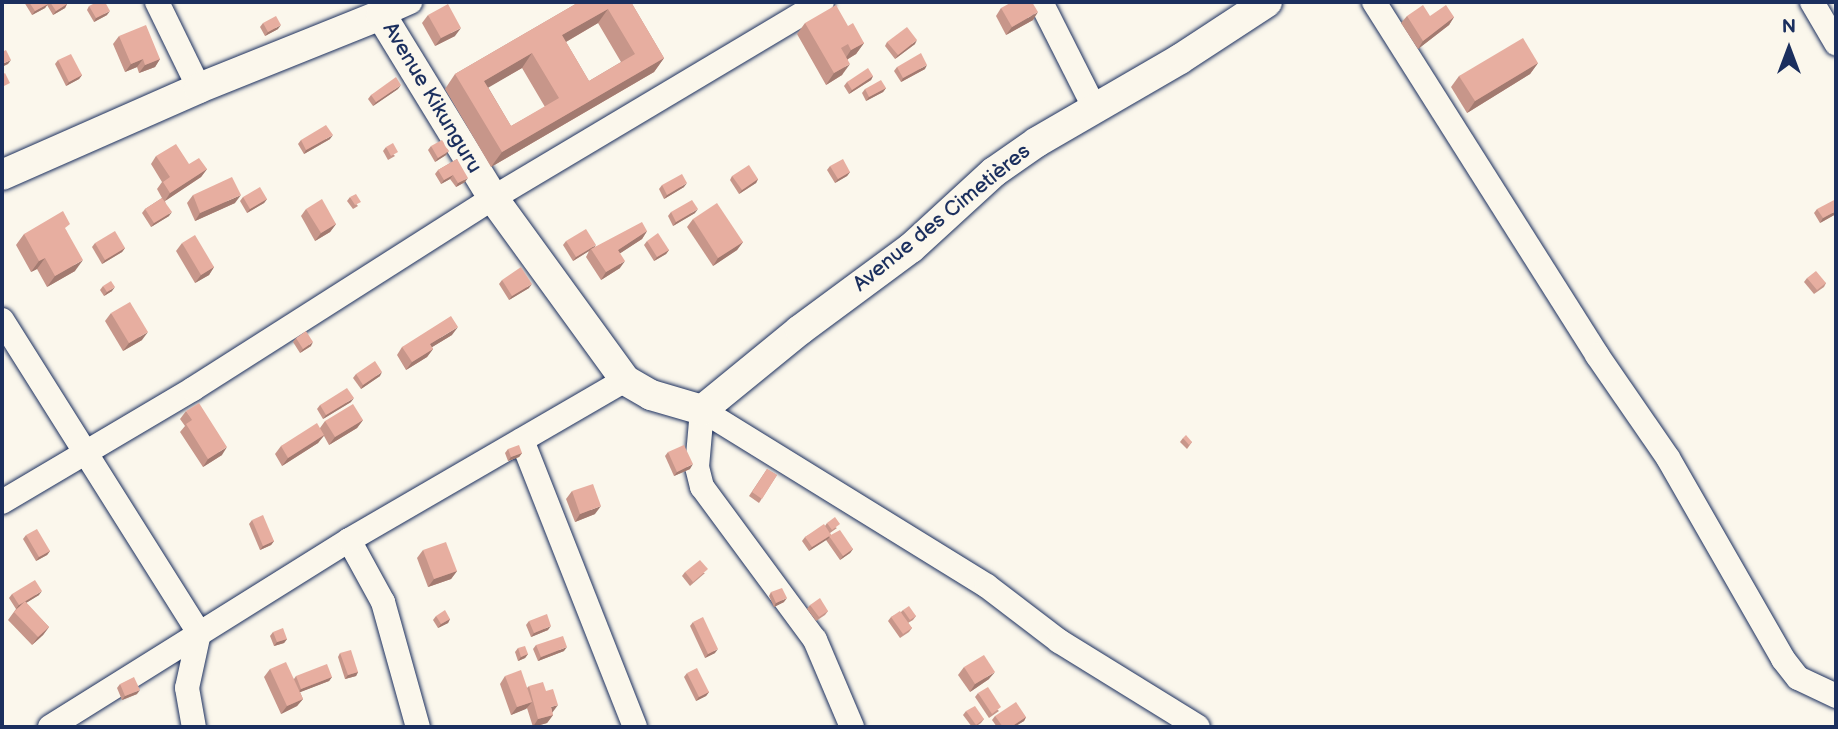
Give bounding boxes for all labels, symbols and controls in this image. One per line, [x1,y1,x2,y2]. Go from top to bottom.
north arrow [1754,14,1824,84]
text: N [1782,16,1796,39]
street label: Avenue Kikunguru [377,18,487,178]
street label: Avenue des Cimetières [848,139,1036,297]

